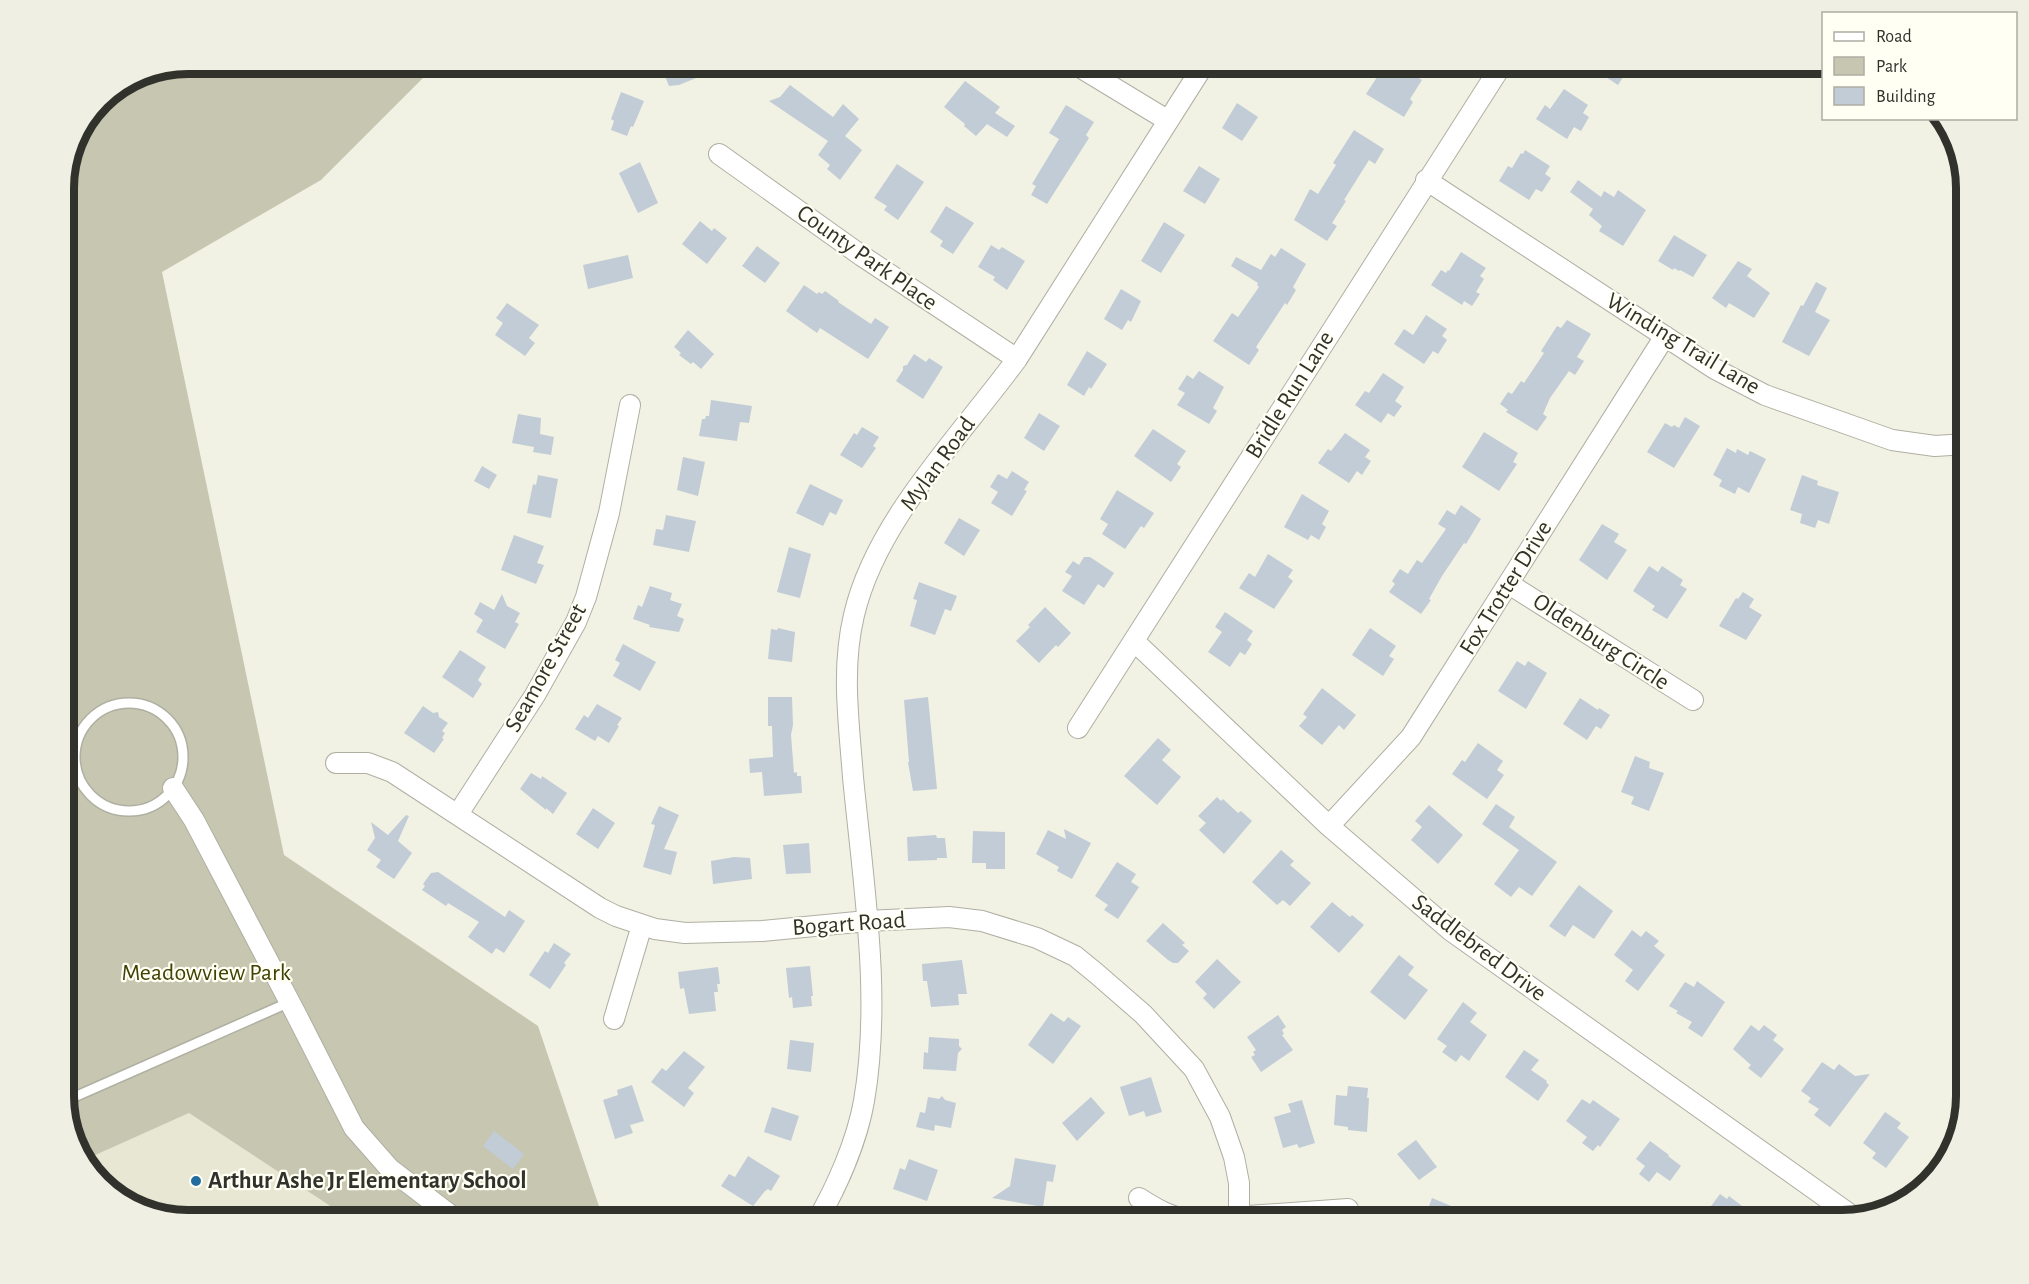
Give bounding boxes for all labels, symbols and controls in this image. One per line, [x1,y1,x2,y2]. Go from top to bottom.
legend [1822,12,2017,120]
text: Road [1876,28,1912,46]
text: Park [1876,58,1908,76]
text: Building [1876,88,1936,106]
street label: County Park Place [792,201,942,315]
street label: Winding Trail Lane [1602,289,1764,399]
street label: Bridle Run Lane [1241,327,1339,463]
street label: Mylan Road [896,413,980,515]
street label: Fox Trotter Drive [1455,517,1557,659]
street label: Oldenburg Circle [1529,589,1673,695]
street label: Seamore Street [501,599,591,736]
street label: Saddlebred Drive [1408,890,1550,1006]
street label: Bogart Road [791,908,907,940]
park label: Meadowview Park [121,961,291,985]
place label: Arthur Ashe Jr Elementary School [208,1169,527,1193]
marker: Arthur Ashe Jr Elementary School [189,1174,203,1188]

